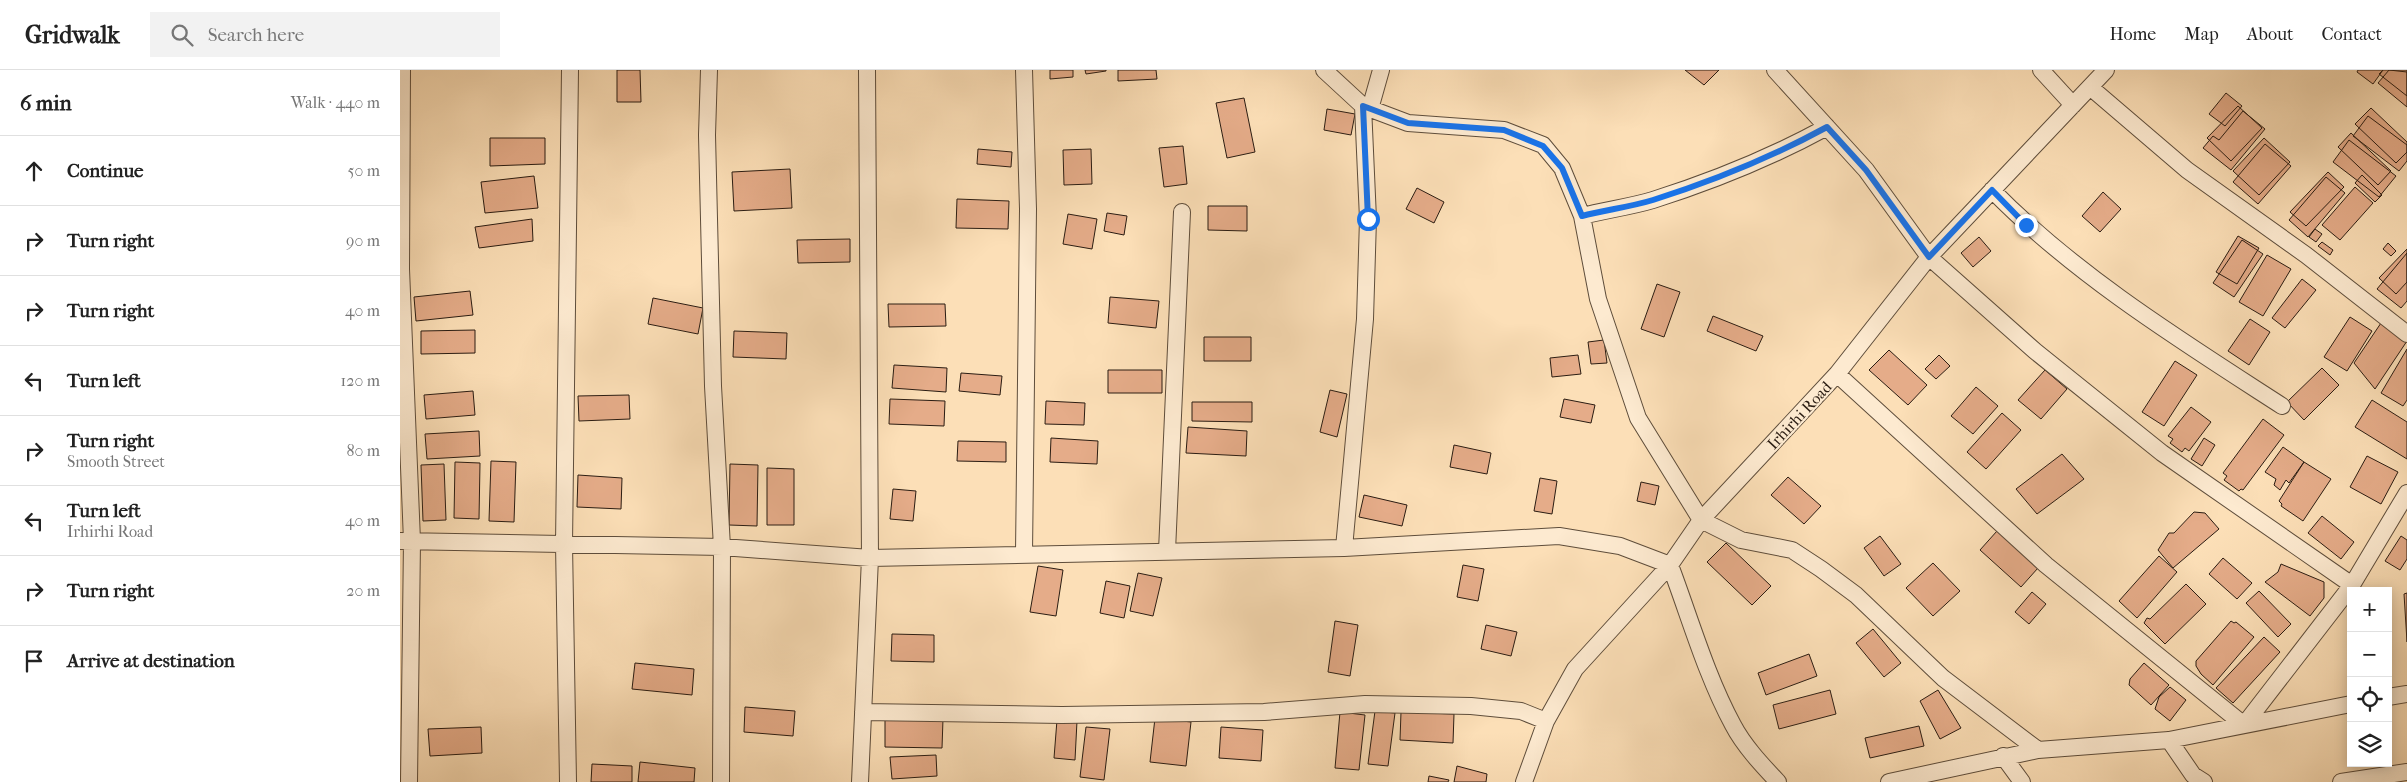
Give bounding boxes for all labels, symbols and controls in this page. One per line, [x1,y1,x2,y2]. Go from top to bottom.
search box [150,12,500,57]
text: Gridwalk [25,21,120,49]
icon: search [168,21,196,49]
text: Search here [208,24,304,46]
text: Home [2109,24,2156,45]
text: Map [2184,24,2219,45]
text: About [2247,24,2293,45]
text: Contact [2321,24,2382,45]
text: 6 min [20,91,72,115]
text: Walk · 440 m [291,93,380,112]
icon: ahead [20,157,48,185]
text: Continue [67,160,143,182]
text: 50 m [348,161,380,180]
route start [1357,208,1380,231]
route end [2015,214,2038,237]
icon: right [20,227,48,255]
text: Turn right [67,230,154,252]
text: 90 m [346,231,380,250]
icon: right [20,297,48,325]
text: Turn right [67,300,154,322]
text: 40 m [345,301,380,320]
icon: left [20,367,48,395]
text: Turn left [67,370,141,392]
text: 120 m [341,371,380,390]
street label: Irhirhi Road [1763,377,1836,453]
text: Turn right [67,430,154,452]
icon: right [20,437,48,465]
text: 80 m [346,441,380,460]
text: Smooth Street [67,452,165,471]
text: Turn left [67,500,141,522]
icon: left [20,507,48,535]
text: 40 m [345,511,380,530]
text: Irhirhi Road [67,522,153,541]
icon: right [20,577,48,605]
text: Turn right [67,580,154,602]
text: 20 m [346,581,380,600]
map controls [2347,587,2392,767]
button: + [2347,587,2392,632]
button: − [2347,632,2392,677]
icon: arrive [20,647,48,675]
text: Arrive at destination [67,650,235,672]
button: locate [2347,677,2392,722]
button: layers [2347,722,2392,767]

